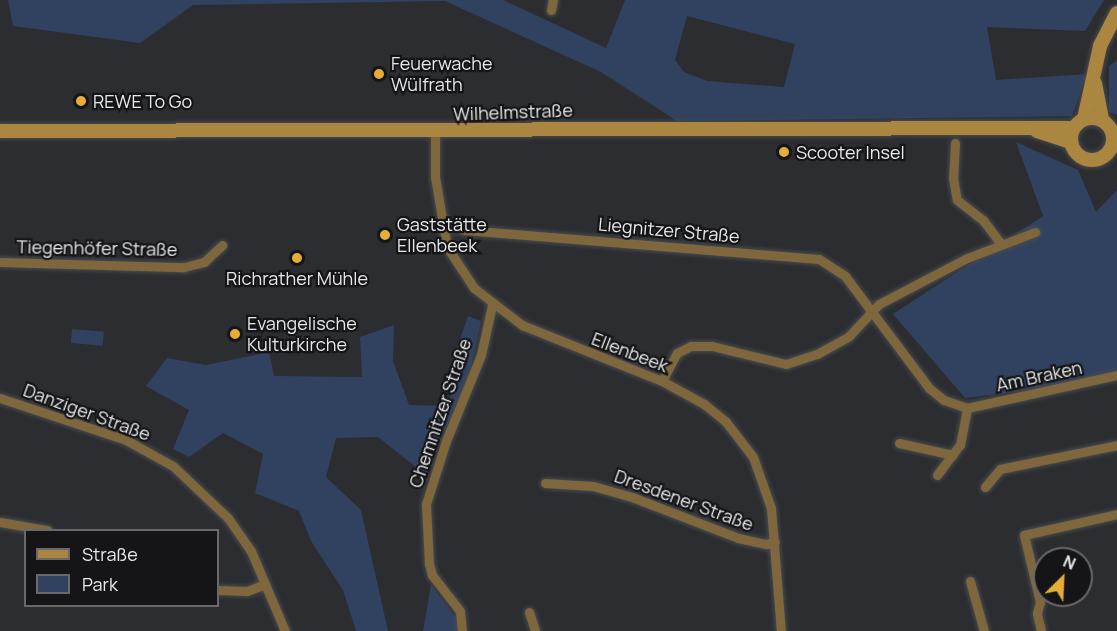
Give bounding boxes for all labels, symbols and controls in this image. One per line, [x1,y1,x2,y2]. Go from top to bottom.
place label: Feuerwache Wülfrath [391,53,492,96]
marker: Feuerwache Wülfrath [372,67,386,81]
place label: REWE To Go [93,90,192,112]
marker: REWE To Go [74,94,88,108]
street label: Wilhelmstraße [453,99,573,125]
place label: Scooter Insel [796,141,905,163]
marker: Scooter Insel [777,145,791,159]
street label: Liegnitzer Straße [597,213,741,247]
place label: Gaststätte Ellenbeek [397,214,487,256]
marker: Gaststätte Ellenbeek [378,228,392,242]
street label: Tiegenhöfer Straße [16,236,178,260]
marker: Richrather Mühle [290,251,304,265]
place label: Richrather Mühle [226,267,368,289]
place label: Evangelische Kulturkirche [247,313,357,356]
marker: Evangelische Kulturkirche [228,327,242,341]
street label: Ellenbeek [589,328,671,376]
street label: Chemnitzer Straße [404,336,476,490]
street label: Am Braken [994,356,1084,396]
street label: Danziger Straße [21,379,153,445]
street label: Dresdener Straße [612,465,756,535]
legend [24,529,219,607]
text: Straße [82,542,138,566]
north arrow [1033,547,1093,607]
text: N [1060,550,1079,575]
text: Park [82,572,118,596]

